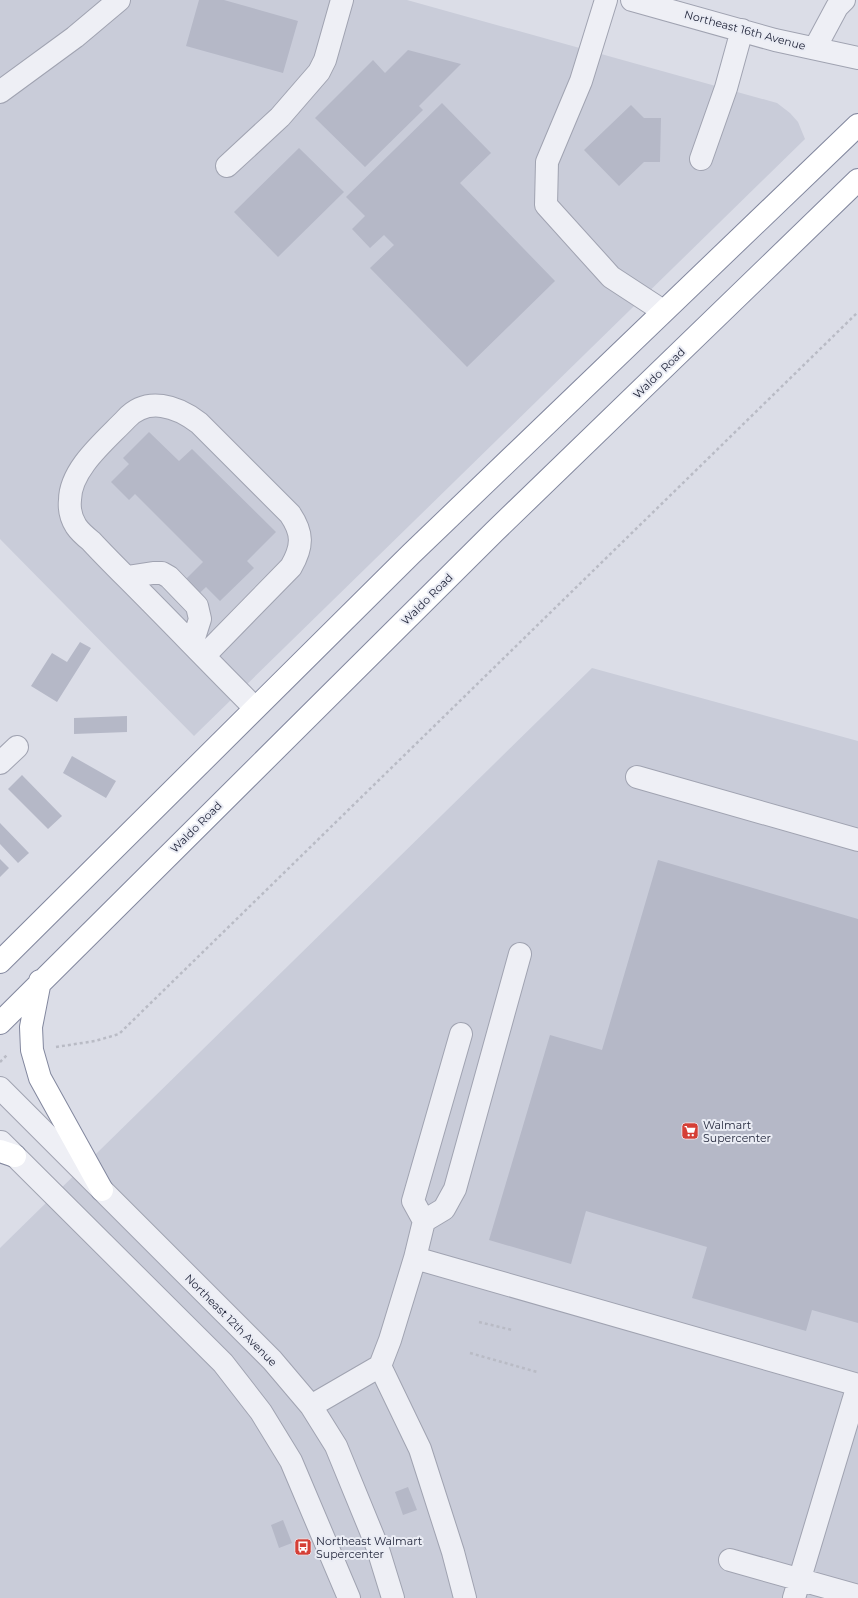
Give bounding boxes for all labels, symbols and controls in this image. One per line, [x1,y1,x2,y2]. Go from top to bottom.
street label: Northeast 16th Avenue [683,7,808,53]
street label: Waldo Road [630,345,688,401]
street label: Waldo Road [398,570,456,628]
street label: Waldo Road [167,798,225,856]
place label: Walmart Supercenter [703,1118,771,1145]
supermarket icon: Walmart Supercenter [680,1121,700,1141]
street label: Northeast 12th Avenue [182,1271,280,1369]
place label: Northeast Walmart Supercenter [316,1534,423,1561]
bus stop icon: Northeast Walmart Supercenter [293,1537,313,1557]

